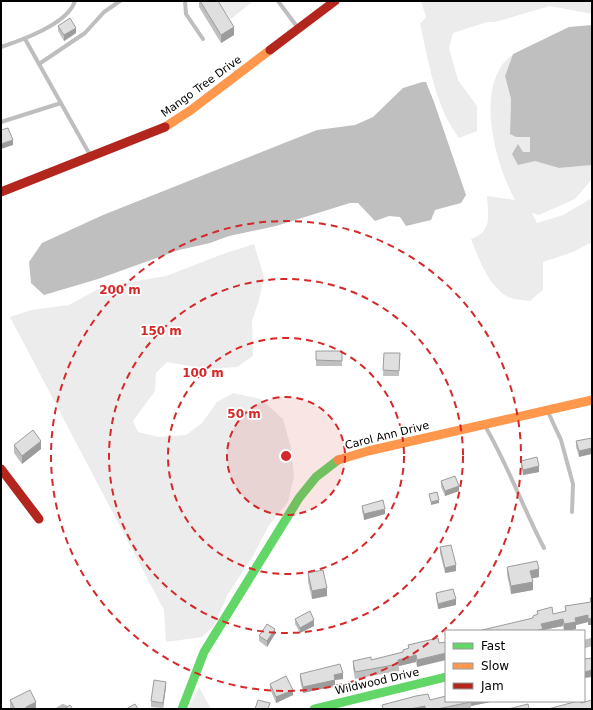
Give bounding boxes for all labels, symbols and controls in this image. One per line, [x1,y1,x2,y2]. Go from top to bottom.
street label: Mango Tree Drive [159,53,244,120]
text: 200 m [99,283,141,297]
text: 150 m [140,324,182,338]
text: 100 m [182,366,224,380]
text: 50 m [227,407,261,421]
street label: Carol Ann Drive [344,419,431,452]
centre of rings [279,449,293,463]
legend [445,630,585,702]
text: Fast [481,639,505,653]
text: Slow [481,659,509,673]
street label: Wildwood Drive [334,665,421,697]
text: Jam [480,679,504,693]

